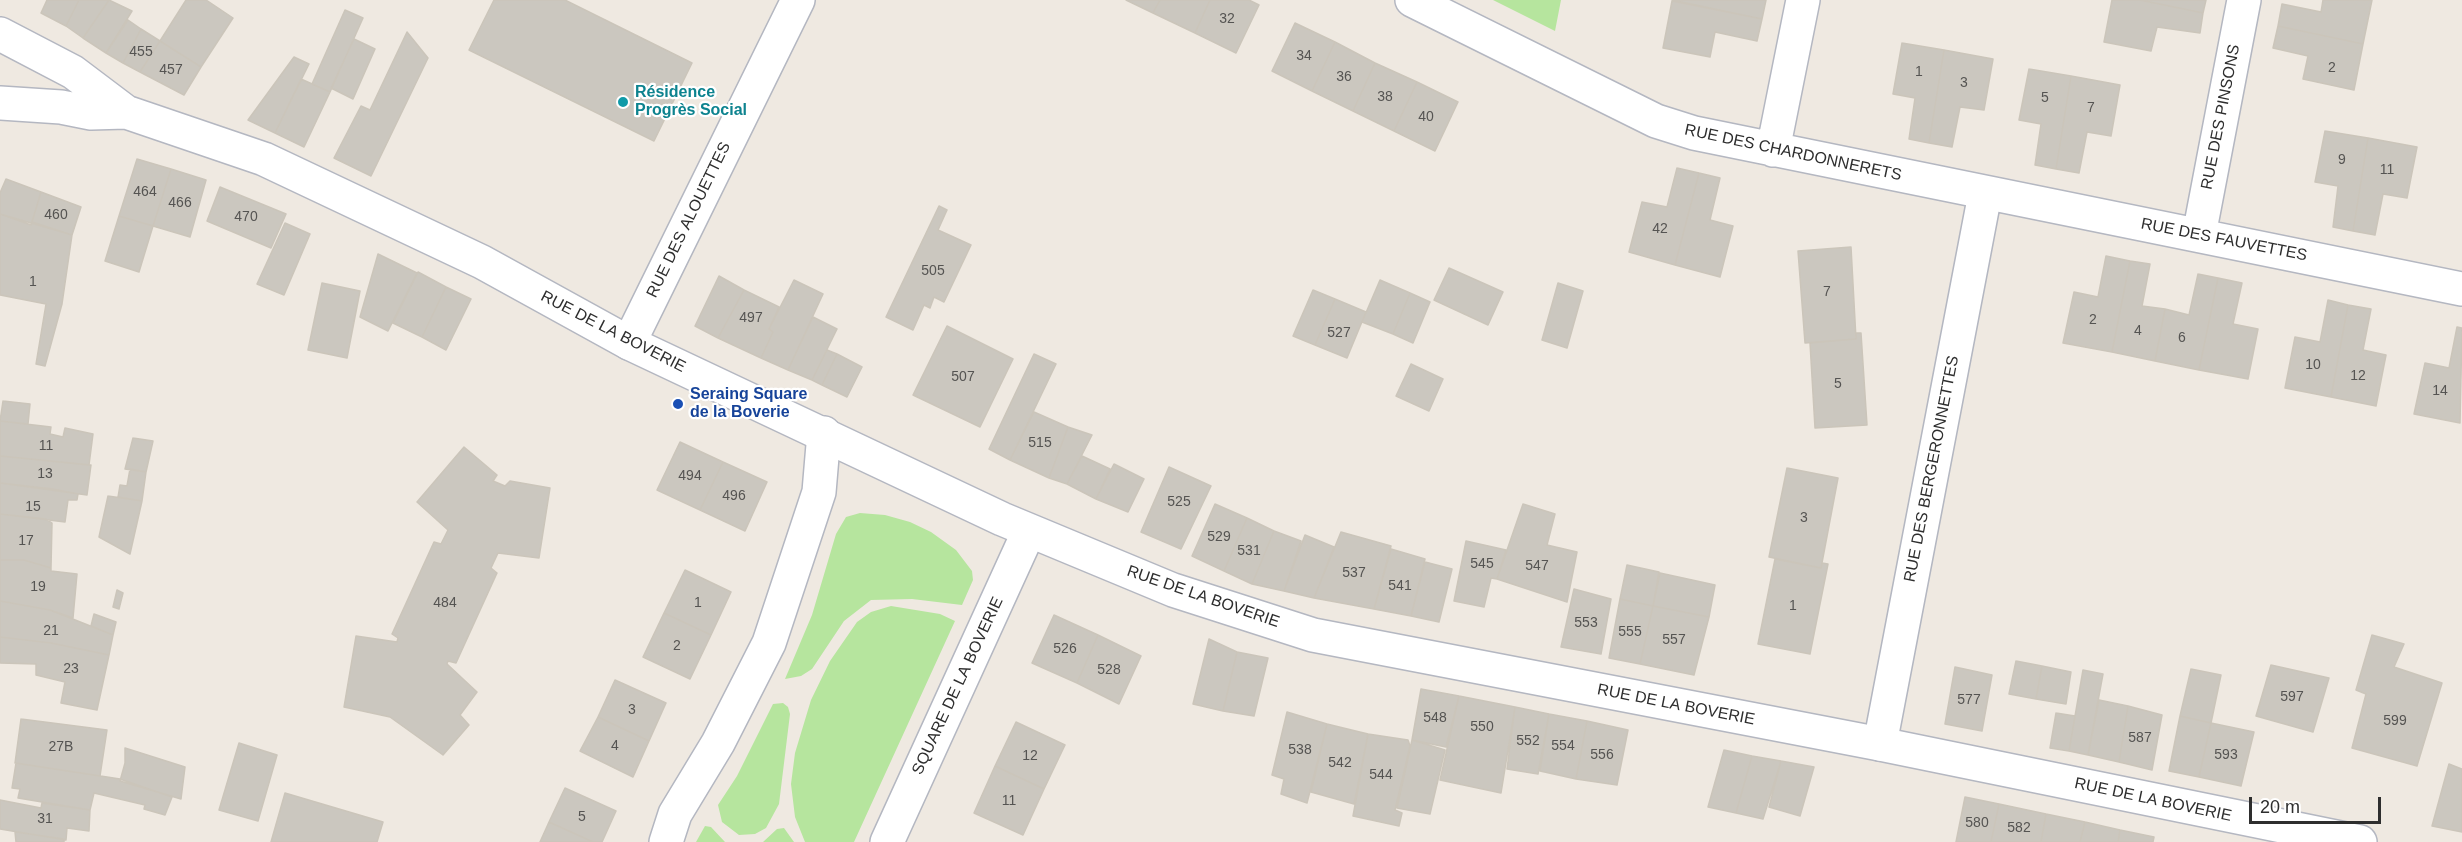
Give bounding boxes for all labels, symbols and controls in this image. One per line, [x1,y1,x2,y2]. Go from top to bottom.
house number: 32 [1219,11,1235,27]
street label: RUE DES PINSONS [2197,43,2245,191]
house number: 455 [129,44,153,60]
house number: 34 [1296,48,1312,64]
house number: 2 [2328,60,2336,76]
house number: 457 [159,62,183,78]
house number: 1 [1915,64,1923,80]
house number: 36 [1336,69,1352,85]
house number: 3 [1960,75,1968,91]
place label: Résidence Progrès Social [635,83,747,121]
house number: 38 [1377,89,1393,105]
house number: 5 [2041,90,2049,106]
marker: Résidence Progrès Social [616,95,630,109]
house number: 7 [2087,100,2095,116]
house number: 40 [1418,109,1434,125]
street label: RUE DES CHARDONNERETS [1683,121,1903,185]
street label: RUE DES ALOUETTES [643,139,735,301]
house number: 9 [2338,152,2346,168]
house number: 11 [2380,162,2394,178]
house number: 464 [133,184,157,200]
house number: 466 [168,195,192,211]
house number: 460 [44,207,68,223]
house number: 470 [234,209,258,225]
street label: RUE DES FAUVETTES [2139,214,2309,266]
house number: 42 [1652,221,1668,237]
house number: 505 [921,263,945,279]
house number: 1 [29,274,37,290]
house number: 7 [1823,284,1831,300]
street label: RUE DE LA BOVERIE [537,287,689,377]
house number: 497 [739,310,763,326]
house number: 2 [2089,312,2097,328]
house number: 4 [2134,323,2142,339]
house number: 527 [1327,325,1351,341]
house number: 6 [2178,330,2186,346]
street label: RUE DES BERGERONNETTES [1901,354,1963,584]
house number: 10 [2305,357,2321,373]
house number: 12 [2350,368,2366,384]
house number: 507 [951,369,975,385]
house number: 5 [1834,376,1842,392]
house number: 14 [2432,383,2448,399]
place label: Seraing Square de la Boverie [690,385,807,423]
marker: Seraing Square de la Boverie [671,397,685,411]
house number: 515 [1028,435,1052,451]
house number: 11 [39,438,53,454]
house number: 13 [37,466,53,482]
house number: 494 [678,468,702,484]
house number: 496 [722,488,746,504]
house number: 525 [1167,494,1191,510]
house number: 15 [25,499,41,515]
house number: 3 [1800,510,1808,526]
house number: 529 [1207,529,1231,545]
house number: 17 [18,533,34,549]
house number: 531 [1237,543,1261,559]
house number: 545 [1470,556,1494,572]
house number: 547 [1525,558,1549,574]
street label: RUE DE LA BOVERIE [1124,562,1282,632]
house number: 537 [1342,565,1366,581]
house number: 541 [1388,578,1412,594]
house number: 19 [30,579,46,595]
street label: SQUARE DE LA BOVERIE [908,594,1008,778]
house number: 484 [433,595,457,611]
house number: 1 [694,595,702,611]
house number: 1 [1789,598,1797,614]
house number: 553 [1574,615,1598,631]
house number: 21 [43,623,59,639]
house number: 555 [1618,624,1642,640]
house number: 557 [1662,632,1686,648]
house number: 2 [673,638,681,654]
house number: 526 [1053,641,1077,657]
house number: 23 [63,661,79,677]
house number: 528 [1097,662,1121,678]
street label: RUE DE LA BOVERIE [1596,680,1756,730]
house number: 597 [2280,689,2304,705]
house number: 577 [1957,692,1981,708]
house number: 3 [628,702,636,718]
house number: 548 [1423,710,1447,726]
house number: 599 [2383,713,2407,729]
house number: 550 [1470,719,1494,735]
house number: 587 [2128,730,2152,746]
house number: 552 [1516,733,1540,749]
house number: 4 [611,738,619,754]
house number: 554 [1551,738,1575,754]
house number: 27B [49,739,73,755]
house number: 538 [1288,742,1312,758]
house number: 556 [1590,747,1614,763]
house number: 593 [2214,747,2238,763]
house number: 12 [1022,748,1038,764]
house number: 542 [1328,755,1352,771]
house number: 544 [1369,767,1393,783]
street label: RUE DE LA BOVERIE [2073,774,2233,826]
scale bar [2252,785,2384,823]
house number: 11 [1002,793,1016,809]
text: 20 m [2260,797,2300,817]
house number: 5 [578,809,586,825]
house number: 31 [37,811,53,827]
house number: 580 [1965,815,1989,831]
house number: 582 [2007,820,2031,836]

